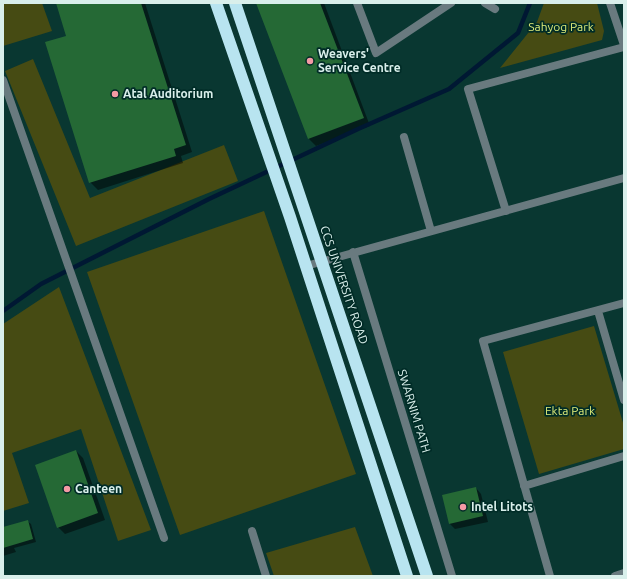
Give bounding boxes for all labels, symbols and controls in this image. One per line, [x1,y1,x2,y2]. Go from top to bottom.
park label: Sahyog Park [528,20,594,34]
place label: Weavers' Service Centre [318,47,401,75]
marker: Weavers' Service Centre [305,56,315,66]
place label: Atal Auditorium [123,87,213,101]
marker: Atal Auditorium [110,89,120,99]
street label: CCS UNIVERSITY ROAD [317,224,371,346]
street label: SWARNIM PATH [395,368,433,454]
park label: Ekta Park [545,404,595,418]
place label: Canteen [75,482,122,496]
marker: Canteen [62,484,72,494]
place label: Intel Litots [471,500,533,514]
marker: Intel Litots [458,502,468,512]

